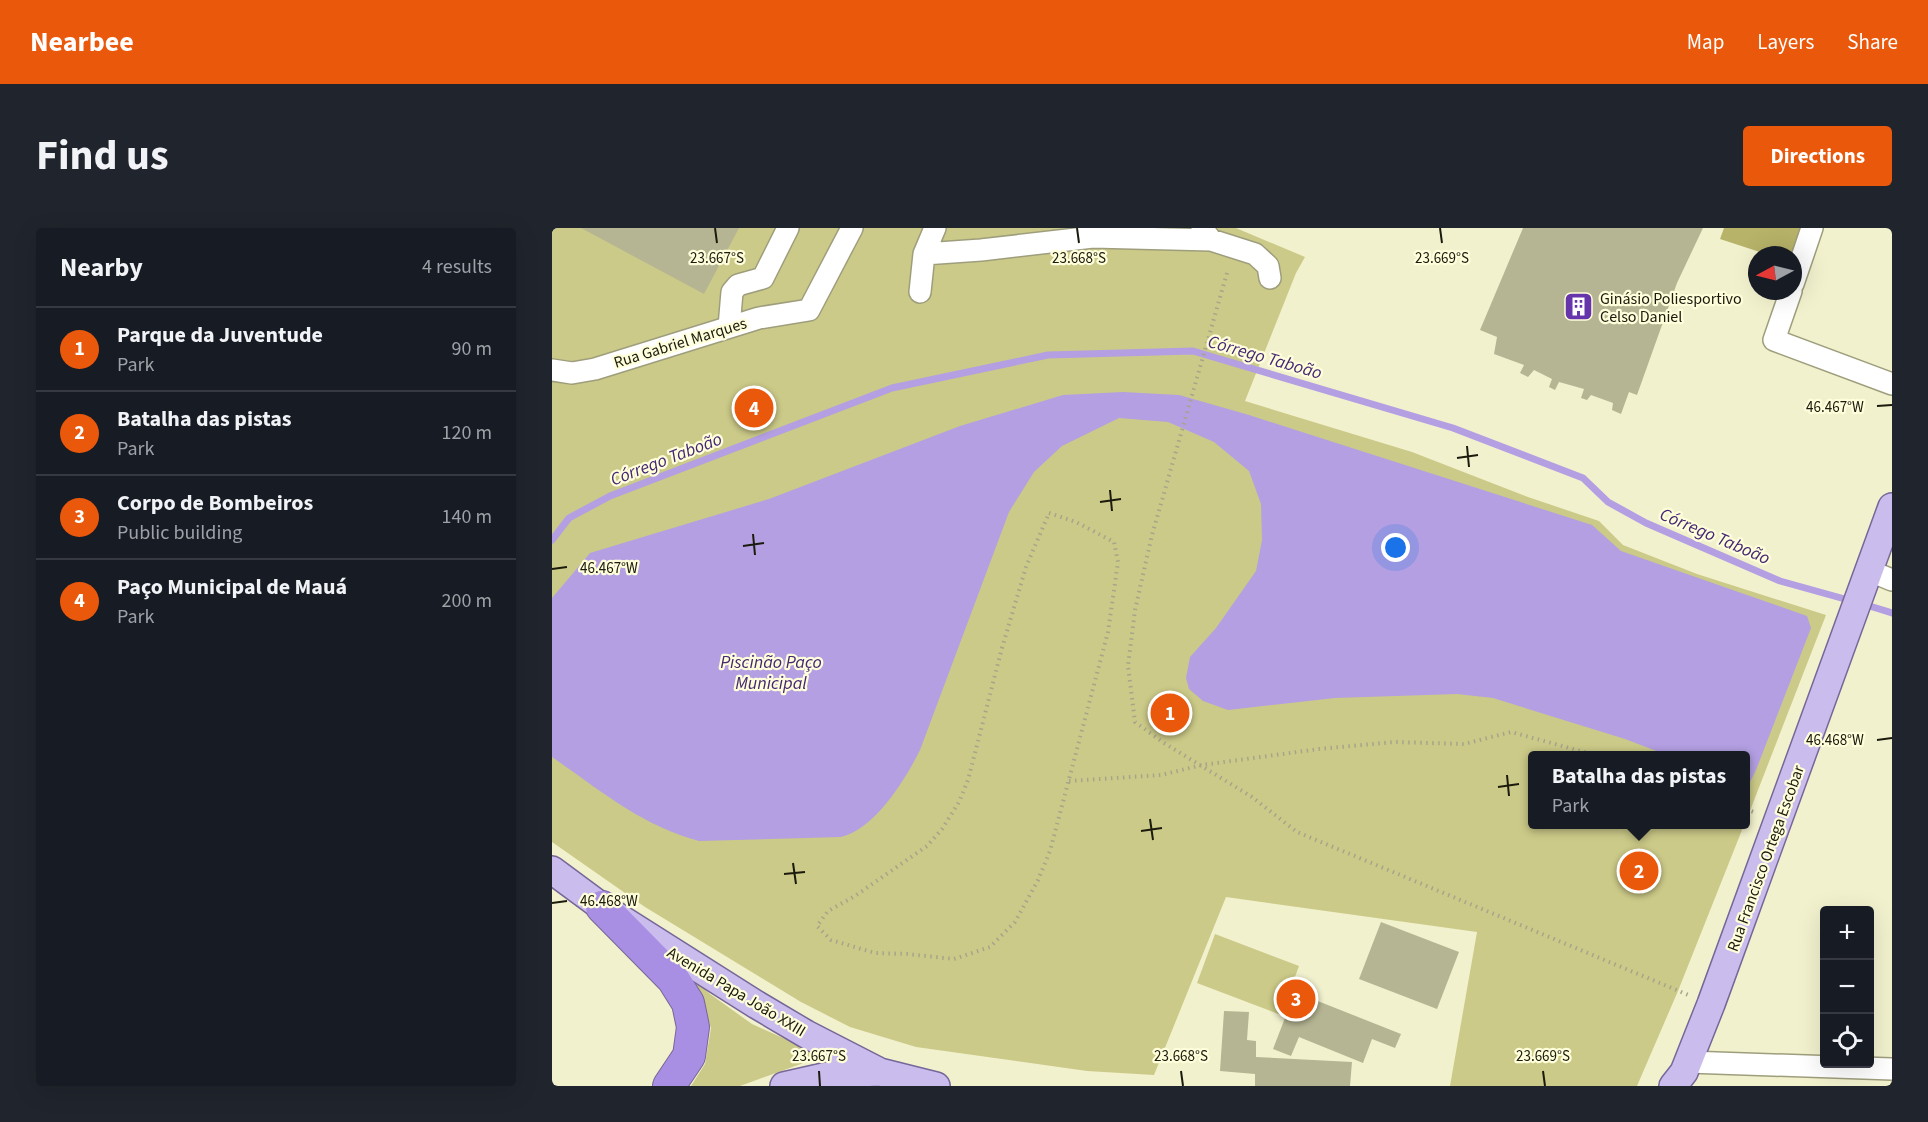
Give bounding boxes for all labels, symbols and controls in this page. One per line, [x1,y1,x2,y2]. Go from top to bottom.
text: Nearbee [30,22,134,62]
text: Map [1687,27,1724,57]
text: Layers [1757,27,1814,57]
text: Share [1847,27,1898,57]
text: Find us [36,126,169,186]
button: Directions [1743,126,1892,186]
north arrow [1748,246,1802,300]
text: 23.667°S [690,248,744,269]
text: 23.668°S [1052,248,1106,269]
text: 23.669°S [1415,248,1469,269]
text: Nearby [60,249,143,286]
text: 4 results [422,253,492,281]
place label: Ginásio Poliesportivo Celso Daniel [1600,288,1742,328]
building icon: Ginásio Poliesportivo Celso Daniel [1563,291,1595,323]
street label: Rua Gabriel Marques [611,312,750,374]
text: Parque da Juventude [117,319,323,351]
water label: Córrego Taboão [1205,329,1325,386]
text: 1 [74,335,85,363]
text: 90 m [452,335,492,363]
text: Park [117,351,154,379]
pin: 4 [734,386,774,430]
text: 46.467°W [1806,397,1864,418]
text: Batalha das pistas [117,403,292,435]
text: 2 [74,419,85,447]
text: 120 m [442,419,492,447]
water label: Córrego Taboão [607,427,726,492]
text: Park [117,435,154,463]
text: Corpo de Bombeiros [117,487,313,519]
water label: Córrego Taboão [1656,502,1774,571]
text: 3 [74,503,85,531]
text: 140 m [442,503,492,531]
text: Public building [117,519,242,547]
your location [1381,533,1410,562]
text: 46.467°W [580,558,638,579]
text: Paço Municipal de Mauá [117,571,347,603]
text: 4 [74,587,85,615]
text: 200 m [442,587,492,615]
text: Park [117,603,154,631]
water label: Piscinão Paço Municipal [720,650,822,696]
pin: 1 [1150,690,1190,736]
text: 46.468°W [1806,730,1864,751]
popup [1528,751,1750,829]
text: Batalha das pistas [1552,760,1726,792]
street label: Rua Francisco Ortega Escobar [1722,762,1810,954]
text: Park [1552,792,1589,820]
pin: 2 [1620,848,1658,894]
text: 46.468°W [580,891,638,912]
map controls [1820,906,1874,1068]
button: + [1820,906,1874,960]
street label: Avenida Papa João XXIII [663,942,810,1042]
button: − [1820,960,1874,1014]
pin: 3 [1276,976,1316,1022]
button: locate [1820,1014,1874,1068]
text: 23.667°S [792,1046,846,1067]
text: 23.668°S [1154,1046,1208,1067]
text: 23.669°S [1516,1046,1570,1067]

